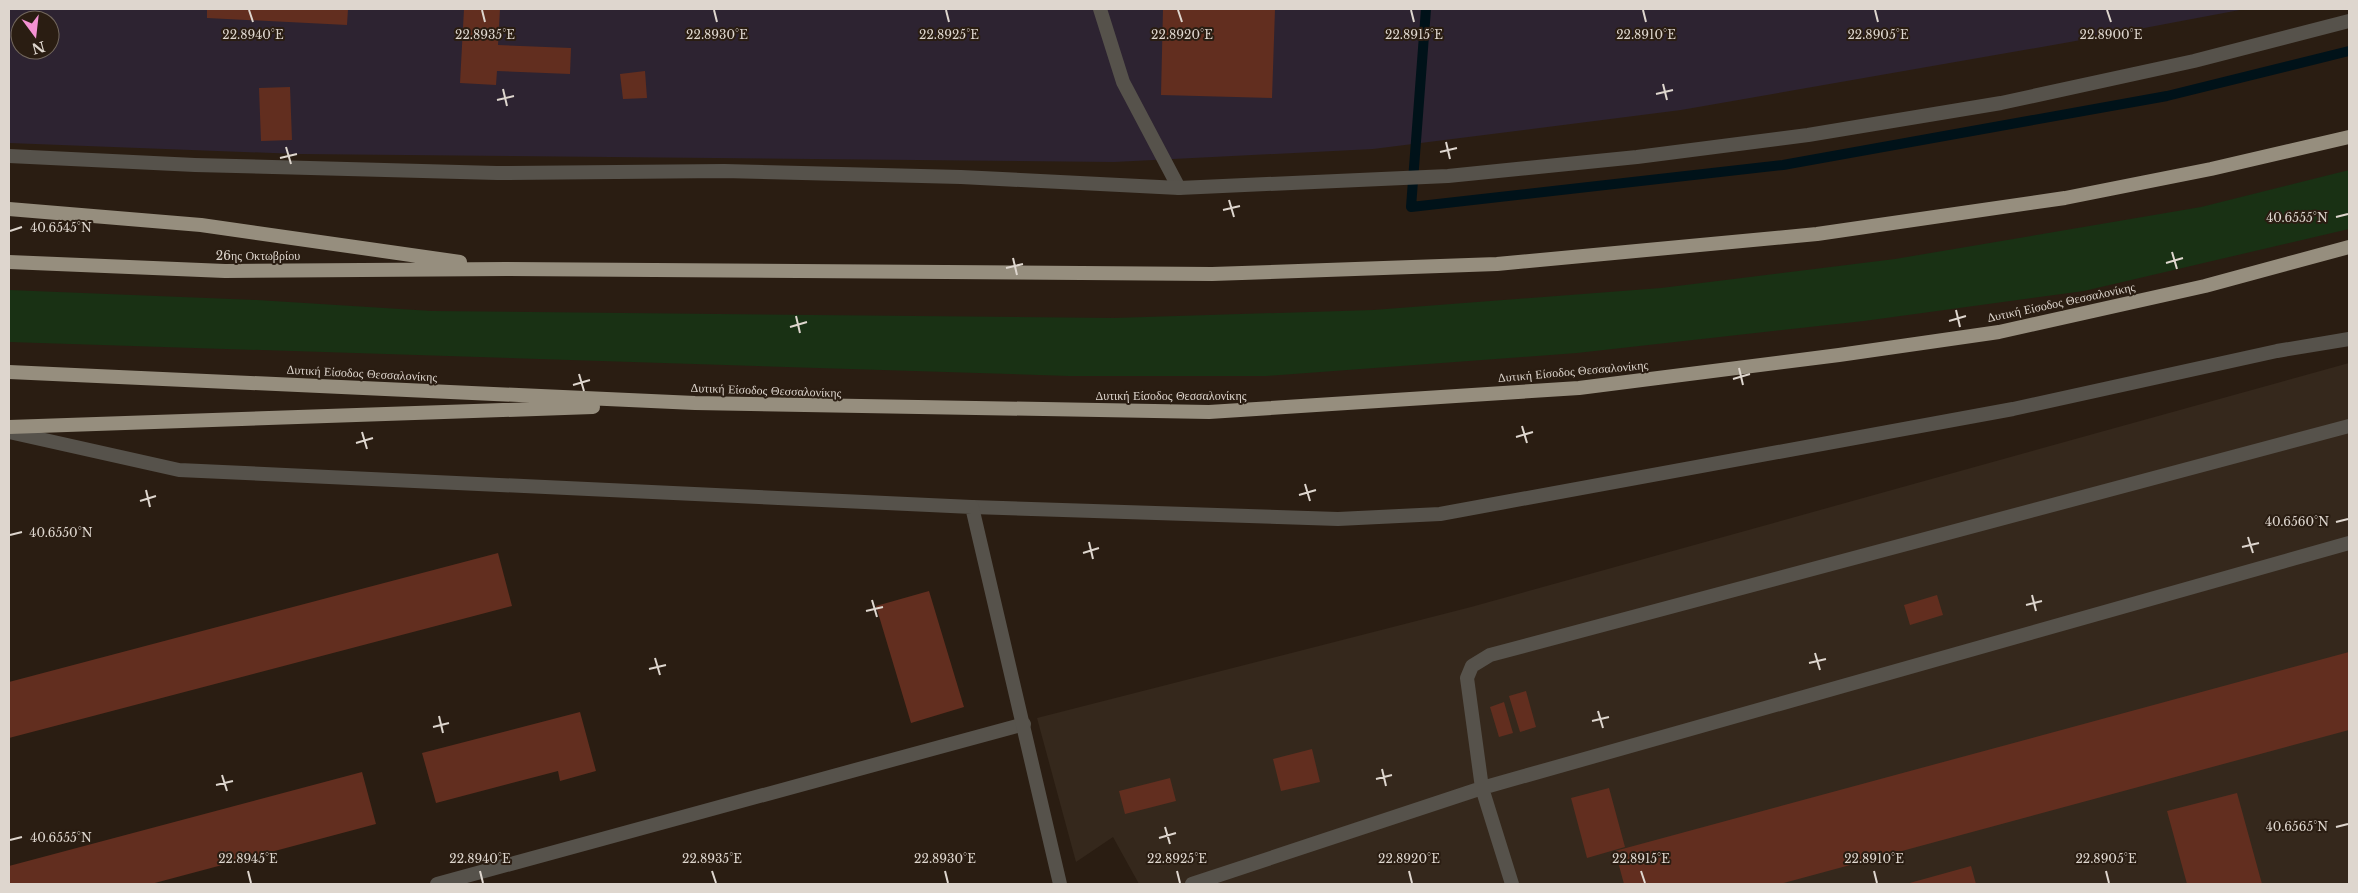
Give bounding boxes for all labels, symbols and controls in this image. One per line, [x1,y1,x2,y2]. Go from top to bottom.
north arrow [10,10,60,60]
text: 22.8940°E [222,27,284,42]
text: 22.8935°E [455,27,515,42]
text: 22.8930°E [686,27,748,42]
text: 22.8925°E [919,27,979,42]
text: 22.8920°E [1151,27,1213,42]
text: 22.8915°E [1385,27,1443,42]
text: 22.8910°E [1616,27,1676,42]
text: 22.8905°E [1847,27,1909,42]
text: 22.8900°E [2080,27,2143,42]
text: N [30,37,47,58]
text: 40.6555°N [2266,210,2328,225]
text: 40.6545°N [30,220,92,235]
street label: 26ης Οκτωβρίου [216,248,300,263]
street label: Δυτική Είσοδος Θεσσαλονίκης [1986,279,2137,325]
street label: Δυτική Είσοδος Θεσσαλονίκης [1497,357,1649,385]
street label: Δυτική Είσοδος Θεσσαλονίκης [286,362,438,384]
street label: Δυτική Είσοδος Θεσσαλονίκης [690,380,842,400]
street label: Δυτική Είσοδος Θεσσαλονίκης [1096,388,1247,403]
text: 40.6560°N [2265,514,2329,529]
text: 40.6550°N [29,525,93,540]
text: 40.6565°N [2266,819,2328,834]
text: 40.6555°N [30,830,92,845]
text: 22.8945°E [218,851,278,866]
text: 22.8940°E [449,851,511,866]
text: 22.8935°E [682,851,742,866]
text: 22.8930°E [914,851,976,866]
text: 22.8925°E [1147,851,1207,866]
text: 22.8920°E [1378,851,1440,866]
text: 22.8915°E [1612,851,1670,866]
text: 22.8910°E [1844,851,1904,866]
text: 22.8905°E [2075,851,2137,866]

